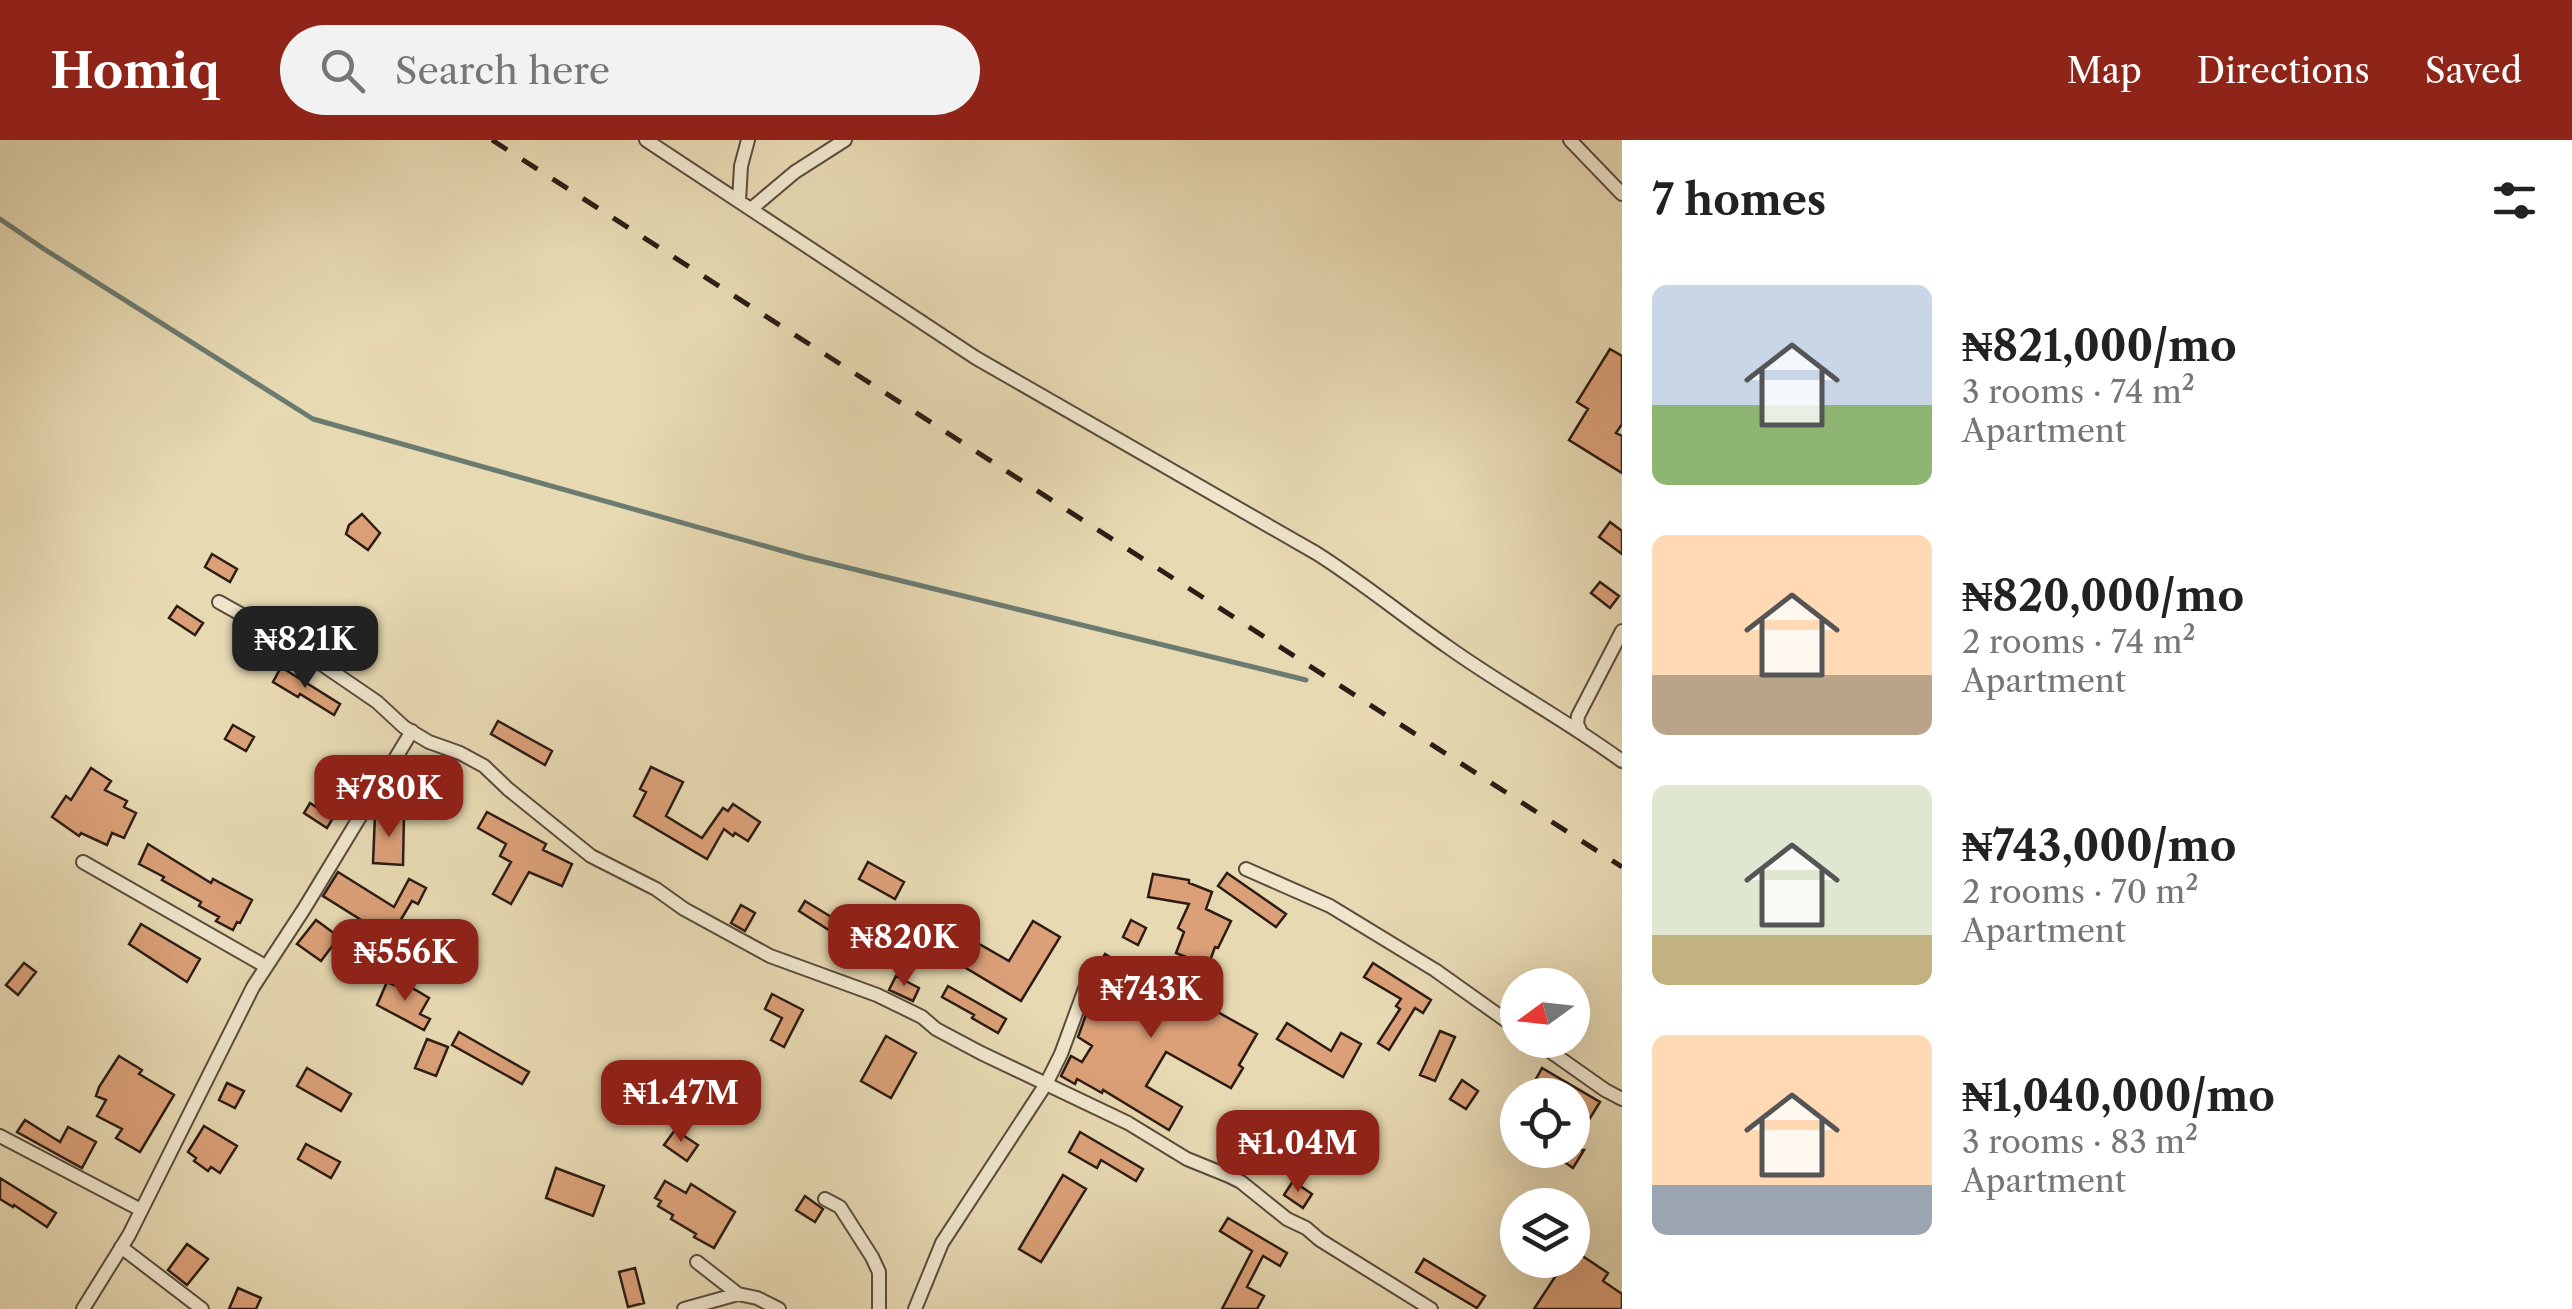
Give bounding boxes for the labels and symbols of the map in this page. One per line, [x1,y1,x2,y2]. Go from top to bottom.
pin: ₦821K [235,606,375,691]
pin: ₦780K [319,755,459,840]
pin: ₦820K [834,904,974,989]
pin: ₦556K [335,919,475,1004]
pin: ₦743K [1081,956,1221,1041]
north arrow [1500,968,1590,1058]
pin: ₦1.47M [600,1060,762,1145]
pin: ₦1.04M [1217,1110,1379,1195]

